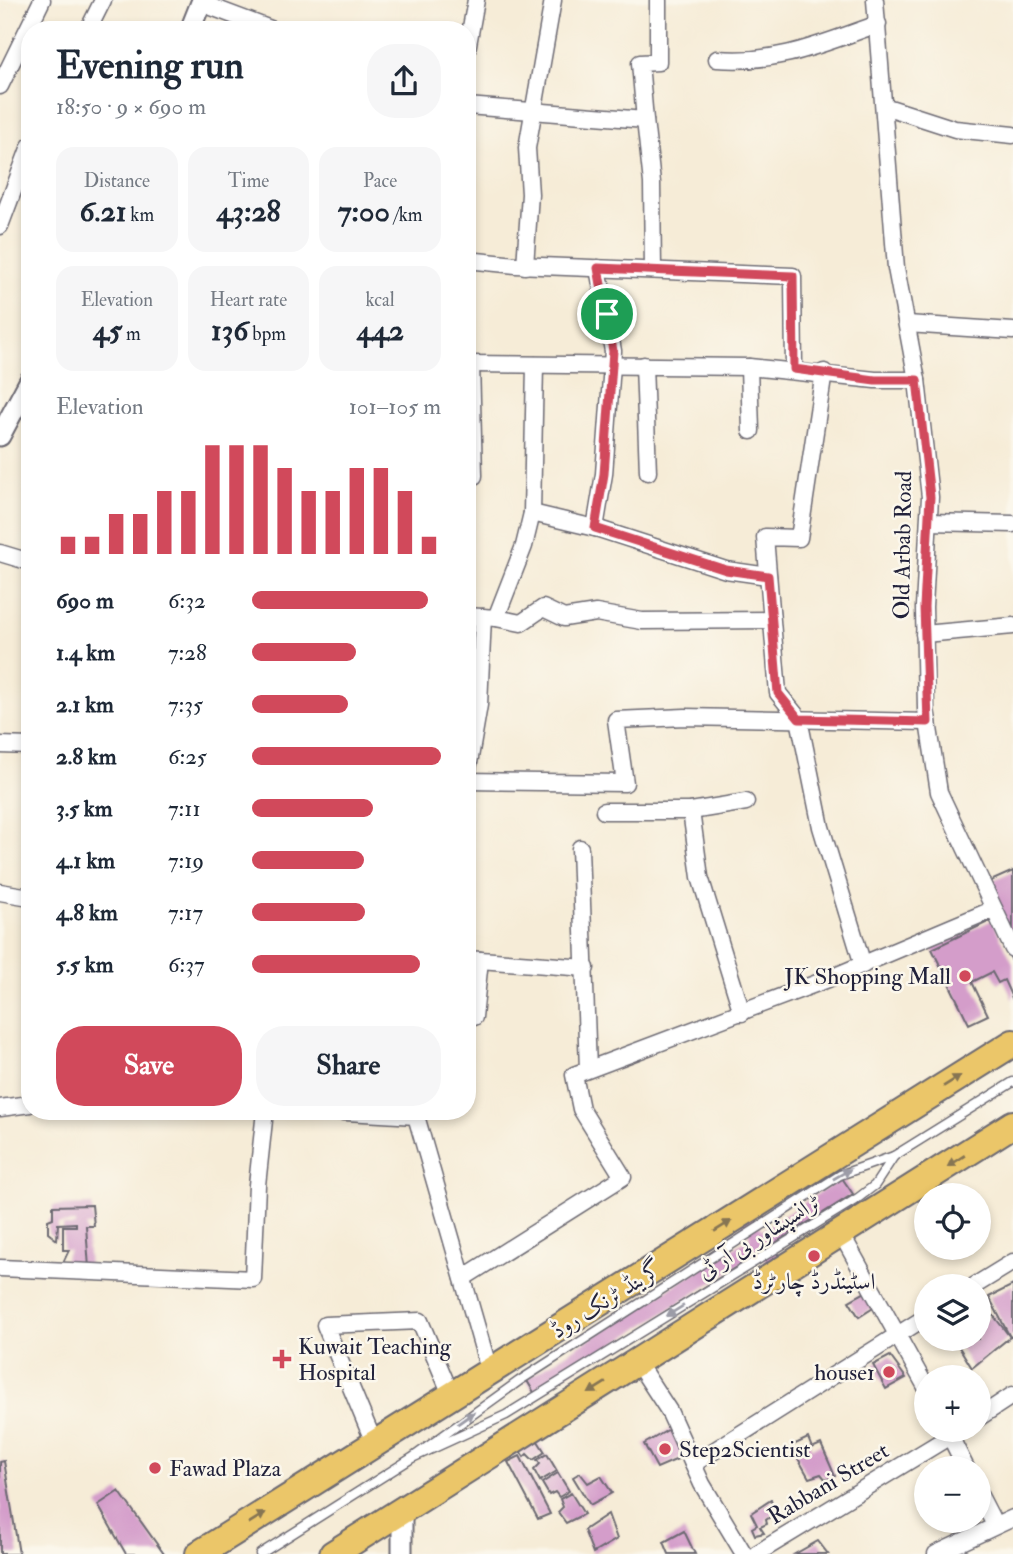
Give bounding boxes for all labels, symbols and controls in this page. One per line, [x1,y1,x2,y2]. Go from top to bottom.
text: Evening run [56,42,244,90]
button: share [367,44,441,118]
text: 18:50 · 9 × 690 m [56,92,206,121]
text: Distance [84,169,150,193]
text: Time [228,169,269,193]
text: Pace [363,169,397,193]
text: 6.21 [80,193,126,230]
text: 43:28 [216,193,281,230]
text: 7:00 [338,193,390,230]
text: km [126,203,154,227]
text: /km [390,203,423,227]
pin [577,284,637,344]
text: Elevation [81,288,153,312]
text: Heart rate [210,288,287,312]
text: kcal [366,288,395,312]
icon: arrive [588,295,626,333]
text: 45 [93,312,122,349]
text: 136 [211,312,248,349]
text: 442 [356,312,404,349]
text: m [122,322,141,346]
text: bpm [248,322,286,346]
text: Elevation [56,392,144,421]
text: 101–105 m [349,392,441,421]
street label: Old Arbab Road [887,470,918,620]
text: 690 m [56,586,114,615]
text: 6:32 [168,586,206,615]
text: 1.4 km [56,638,115,667]
text: 7:28 [168,638,207,667]
text: 2.1 km [56,690,114,719]
text: 7:35 [168,690,203,719]
text: 2.8 km [56,742,117,771]
text: 6:25 [168,742,207,771]
text: 3.5 km [56,794,113,823]
text: 7:11 [168,794,201,823]
text: 4.1 km [56,846,115,875]
text: 7:19 [168,846,204,875]
text: 4.8 km [56,898,118,927]
text: 7:17 [168,898,203,927]
text: 5.5 km [56,950,114,979]
text: 6:37 [168,950,205,979]
place label: JK Shopping Mall [783,962,951,992]
marker: JK Shopping Mall [957,968,973,984]
button: Save [56,1026,242,1106]
button: Share [256,1026,441,1106]
one-way arrow [943,1075,962,1088]
one-way arrow [946,1154,965,1167]
one-way arrow [833,1168,852,1180]
map controls [914,1183,991,1533]
button: locate [914,1183,991,1260]
street label: ٹرانسپشاور بی آر ٹی [692,1187,827,1287]
one-way arrow [714,1219,733,1232]
marker: اسٹینڈرڈ چارٹرڈ [806,1248,822,1264]
street label: گرینڈ ٹرنک روڈ [545,1253,667,1345]
place label: اسٹینڈرڈ چارٹرڈ [753,1267,875,1297]
button: layers [914,1274,991,1351]
one-way arrow [666,1304,685,1317]
place label: Kuwait Teaching Hospital [298,1332,452,1388]
marker: Kuwait Teaching Hospital [272,1349,292,1369]
place label: house1 [814,1358,875,1387]
marker: house1 [881,1364,897,1380]
button: + [914,1365,991,1442]
one-way arrow [587,1381,606,1394]
one-way arrow [457,1411,475,1425]
place label: Step2Scientist [679,1435,811,1465]
street label: Rabbani Street [762,1436,894,1531]
marker: Step2Scientist [657,1441,673,1457]
place label: Fawad Plaza [169,1454,282,1483]
button: − [914,1456,991,1533]
marker: Fawad Plaza [147,1460,163,1476]
one-way arrow [247,1512,266,1525]

